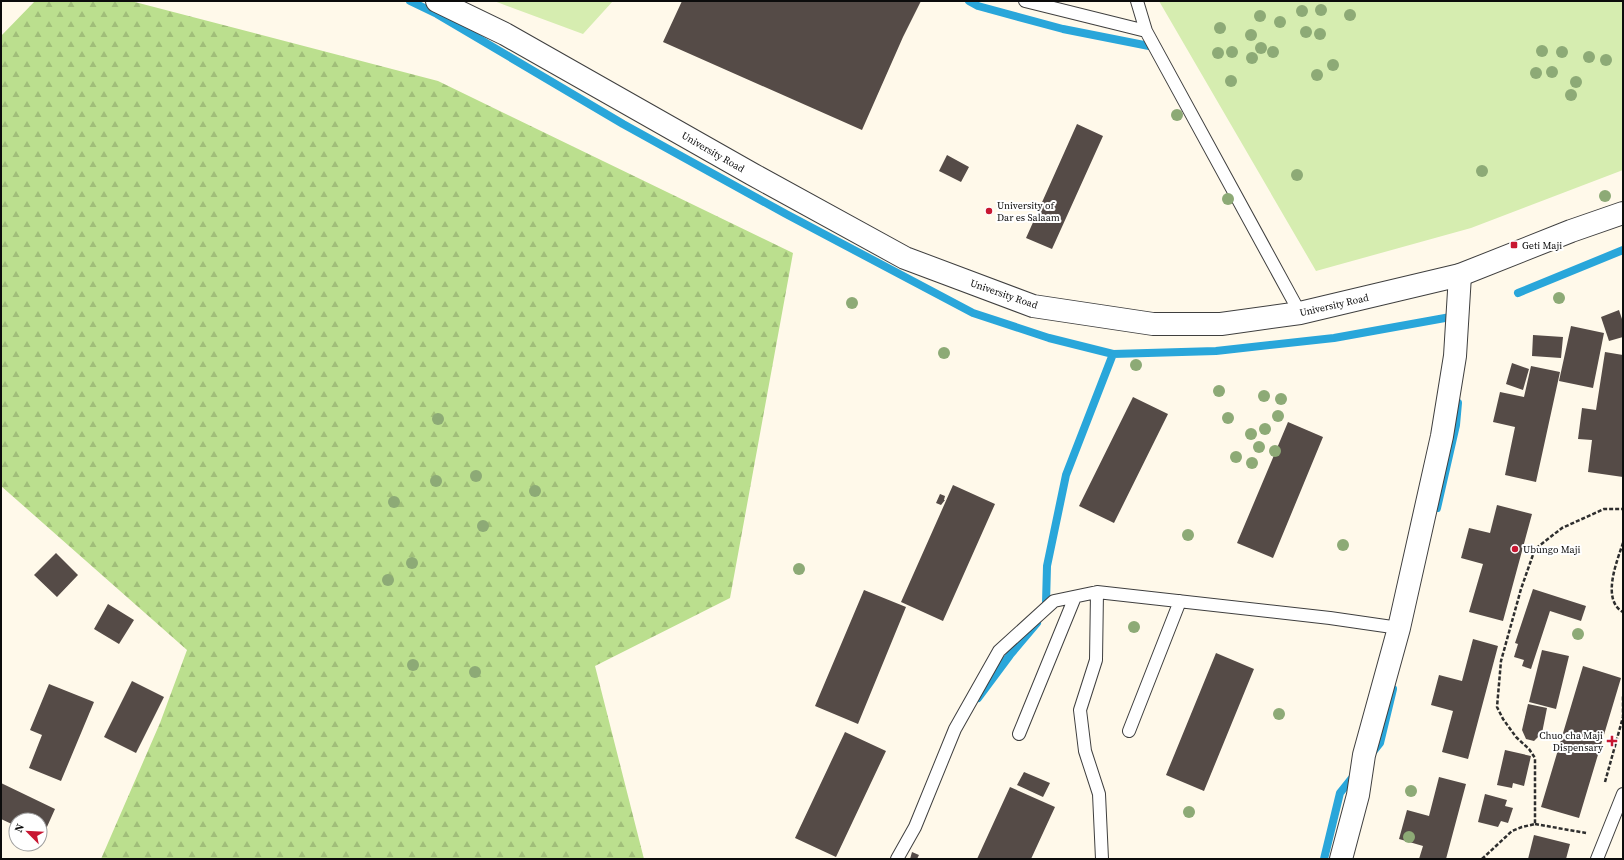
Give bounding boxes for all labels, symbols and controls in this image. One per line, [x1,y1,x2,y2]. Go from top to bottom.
street label: University Road [679,129,747,175]
place label: University of Dar es Salaam [997,199,1060,224]
marker: University of Dar es Salaam [984,206,994,216]
place label: Geti Maji [1522,239,1562,252]
marker: Geti Maji [1509,240,1519,250]
street label: University Road [968,276,1040,312]
street label: University Road [1298,291,1370,319]
place label: Ubungo Maji [1523,543,1580,556]
marker: Ubungo Maji [1510,544,1520,554]
place label: Chuo cha Maji Dispensary [1539,729,1604,754]
marker: Chuo cha Maji Dispensary [1606,735,1618,747]
north arrow [8,812,48,852]
text: N [11,821,28,835]

